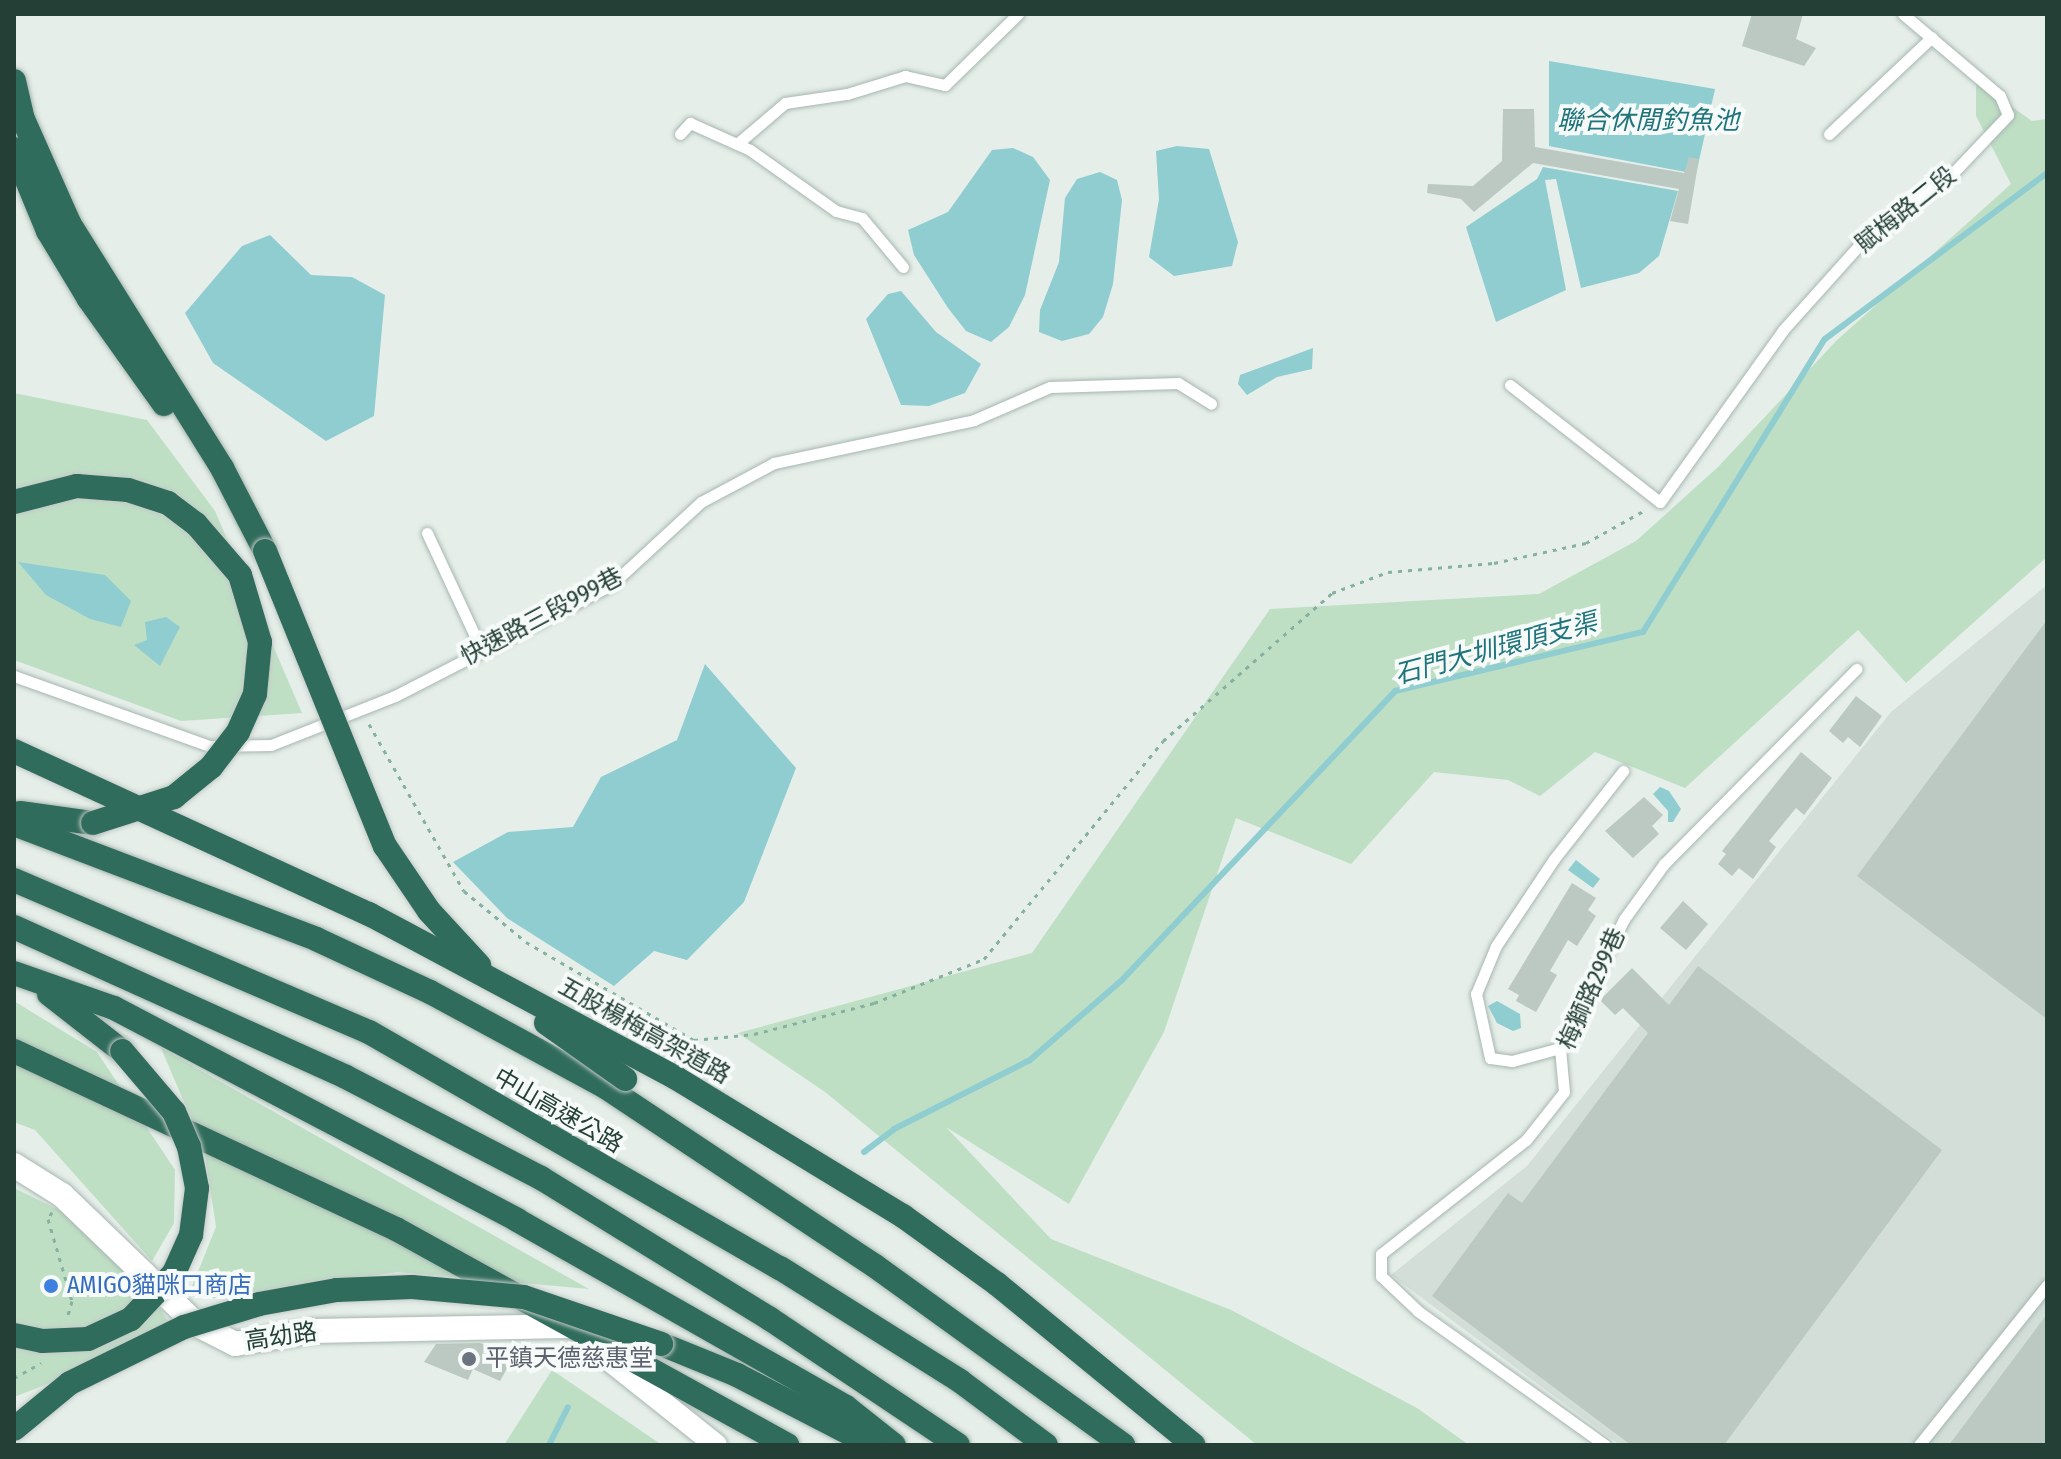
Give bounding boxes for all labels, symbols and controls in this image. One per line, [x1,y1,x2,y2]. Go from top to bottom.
water label: 聯合休閒釣魚池 [1557,105,1739,137]
street label: 賦梅路二段 [1850,161,1962,259]
street label: 快速路三段999巷 [456,562,628,672]
water label: 石門大圳環頂支渠 [1392,607,1600,691]
street label: 梅獅路299巷 [1552,924,1632,1054]
street label: 五股楊梅高架道路 [553,972,735,1090]
street label: 中山高速公路 [488,1063,628,1159]
place label: AMIGO貓咪口商店 [67,1272,252,1300]
marker: AMIGO貓咪口商店 [42,1277,60,1295]
street label: 高幼路 [243,1318,319,1356]
place label: 平鎮天德慈惠堂 [485,1345,653,1373]
marker: 平鎮天德慈惠堂 [460,1350,478,1368]

